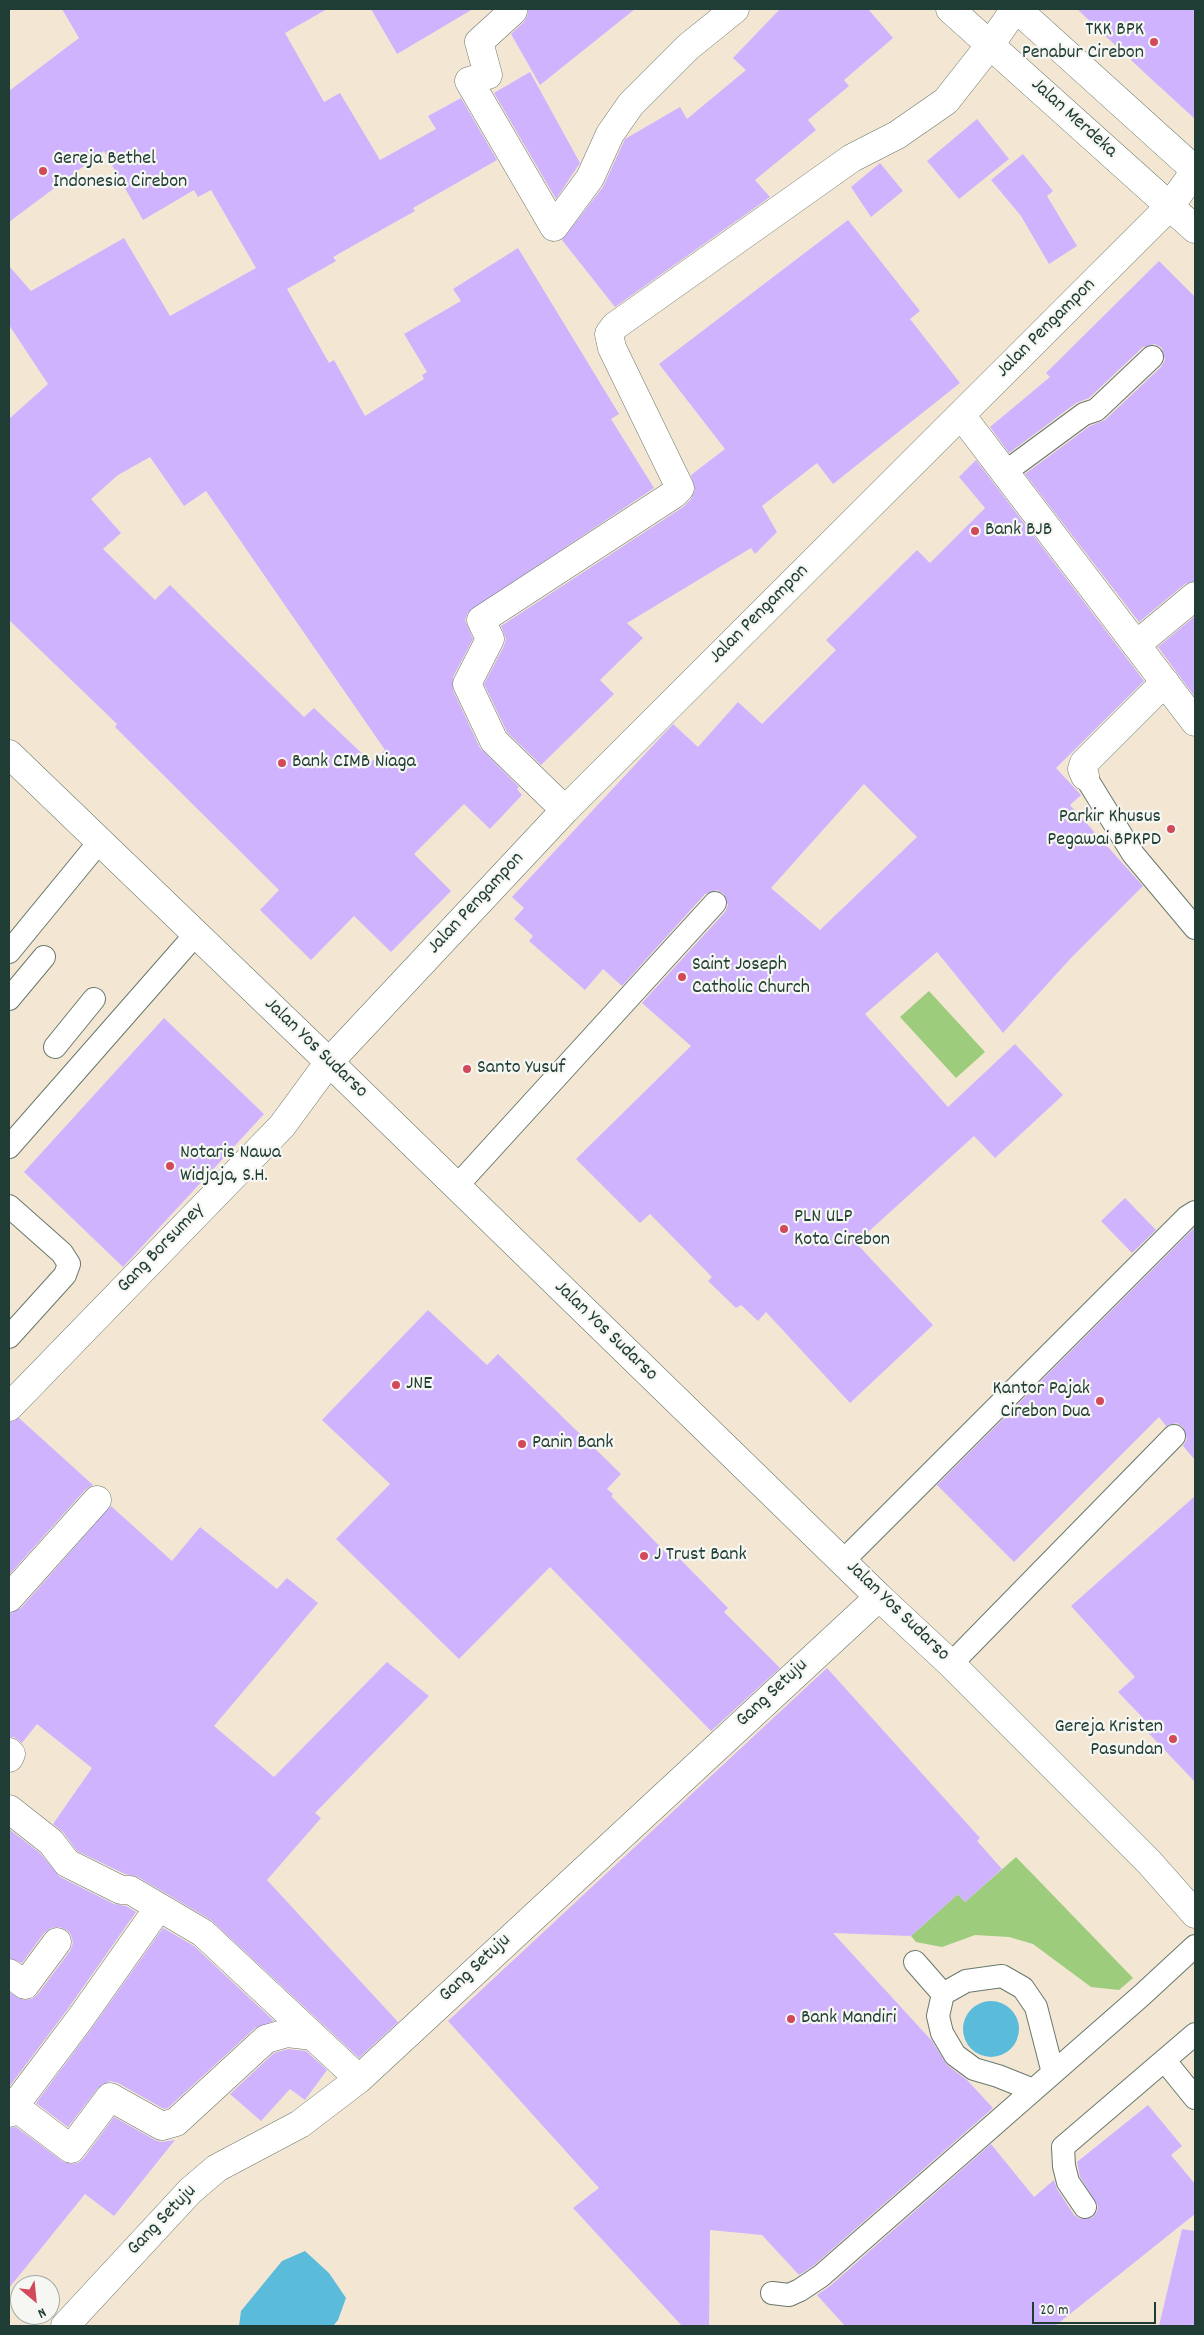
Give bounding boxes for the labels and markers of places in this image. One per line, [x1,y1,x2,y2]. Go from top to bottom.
place label: TKK BPK Penabur Cirebon [1022,19,1144,66]
marker: TKK BPK Penabur Cirebon [1148,36,1160,48]
place label: Gereja Bethel Indonesia Cirebon [53,148,187,195]
marker: Gereja Bethel Indonesia Cirebon [37,165,49,177]
place label: Bank BJB [985,519,1052,543]
marker: Bank BJB [969,525,981,537]
place label: Bank CIMB Niaga [292,751,416,775]
marker: Bank CIMB Niaga [276,757,288,769]
place label: Parkir Khusus Pegawai BPKPD [1047,806,1161,853]
marker: Parkir Khusus Pegawai BPKPD [1165,823,1177,835]
place label: Saint Joseph Catholic Church [692,954,810,1001]
marker: Saint Joseph Catholic Church [676,971,688,983]
place label: Santo Yusuf [477,1057,565,1081]
marker: Santo Yusuf [461,1063,473,1075]
place label: Notaris Nawa Widjaja, S.H. [180,1142,281,1189]
marker: Notaris Nawa Widjaja, S.H. [164,1160,176,1172]
place label: PLN ULP Kota Cirebon [794,1206,890,1253]
marker: PLN ULP Kota Cirebon [778,1223,790,1235]
place label: JNE [406,1373,432,1397]
place label: Kantor Pajak Cirebon Dua [993,1378,1090,1425]
marker: JNE [390,1379,402,1391]
marker: Kantor Pajak Cirebon Dua [1094,1395,1106,1407]
place label: Panin Bank [532,1432,613,1456]
marker: Panin Bank [516,1438,528,1450]
place label: J Trust Bank [654,1544,747,1568]
marker: J Trust Bank [638,1550,650,1562]
place label: Gereja Kristen Pasundan [1055,1716,1163,1763]
marker: Gereja Kristen Pasundan [1167,1733,1179,1745]
place label: Bank Mandiri [801,2007,896,2031]
marker: Bank Mandiri [785,2013,797,2025]

